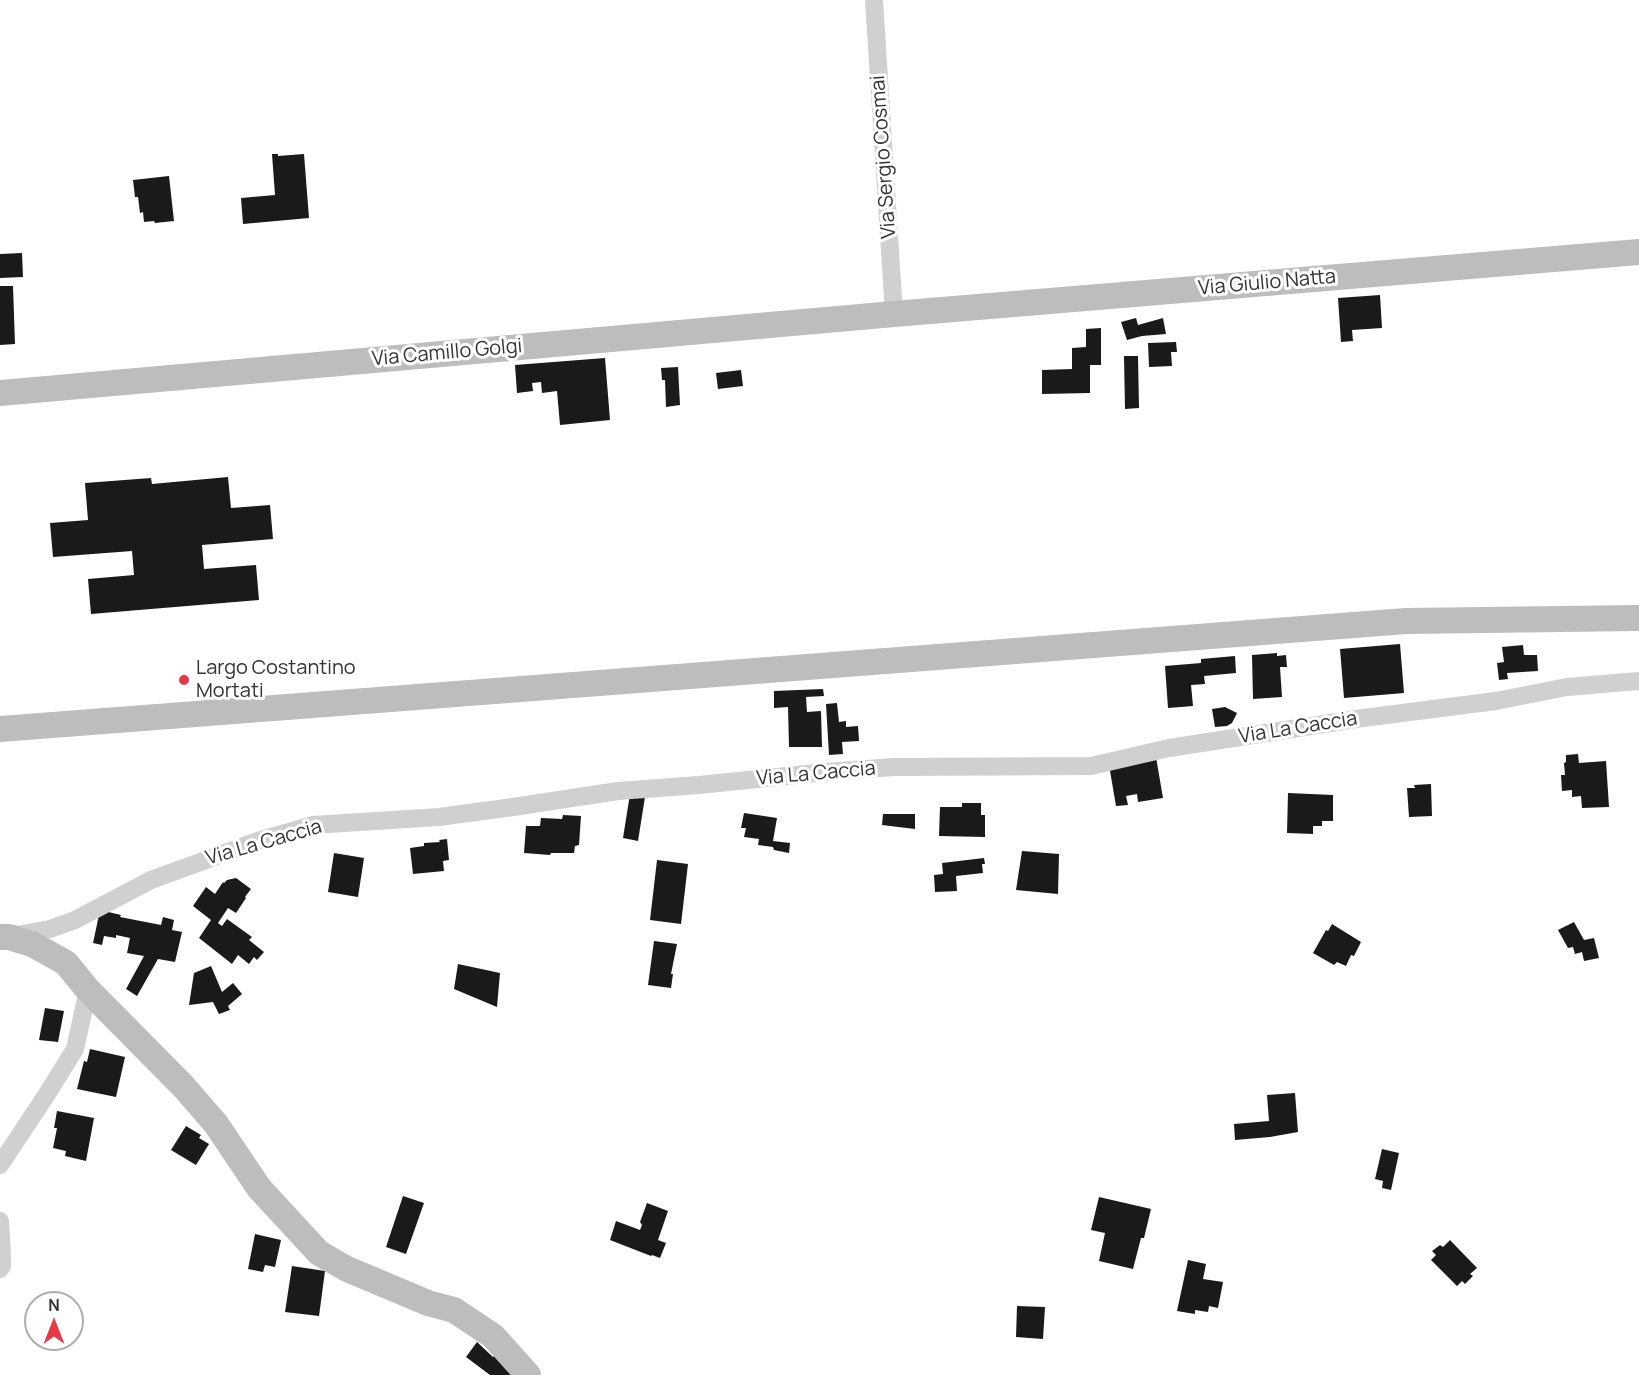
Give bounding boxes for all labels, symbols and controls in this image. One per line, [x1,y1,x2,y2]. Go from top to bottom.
street label: Via Sergio Cosmai [866,74,902,240]
street label: Via Giulio Natta [1197,265,1337,301]
street label: Via Camillo Golgi [371,334,523,372]
place label: Largo Costantino Mortati [196,656,356,703]
marker: Largo Costantino Mortati [177,673,191,687]
street label: Via La Caccia [1237,707,1359,749]
street label: Via La Caccia [755,757,877,791]
street label: Via La Caccia [203,815,325,871]
north arrow [24,1291,84,1351]
text: N [48,1294,60,1316]

